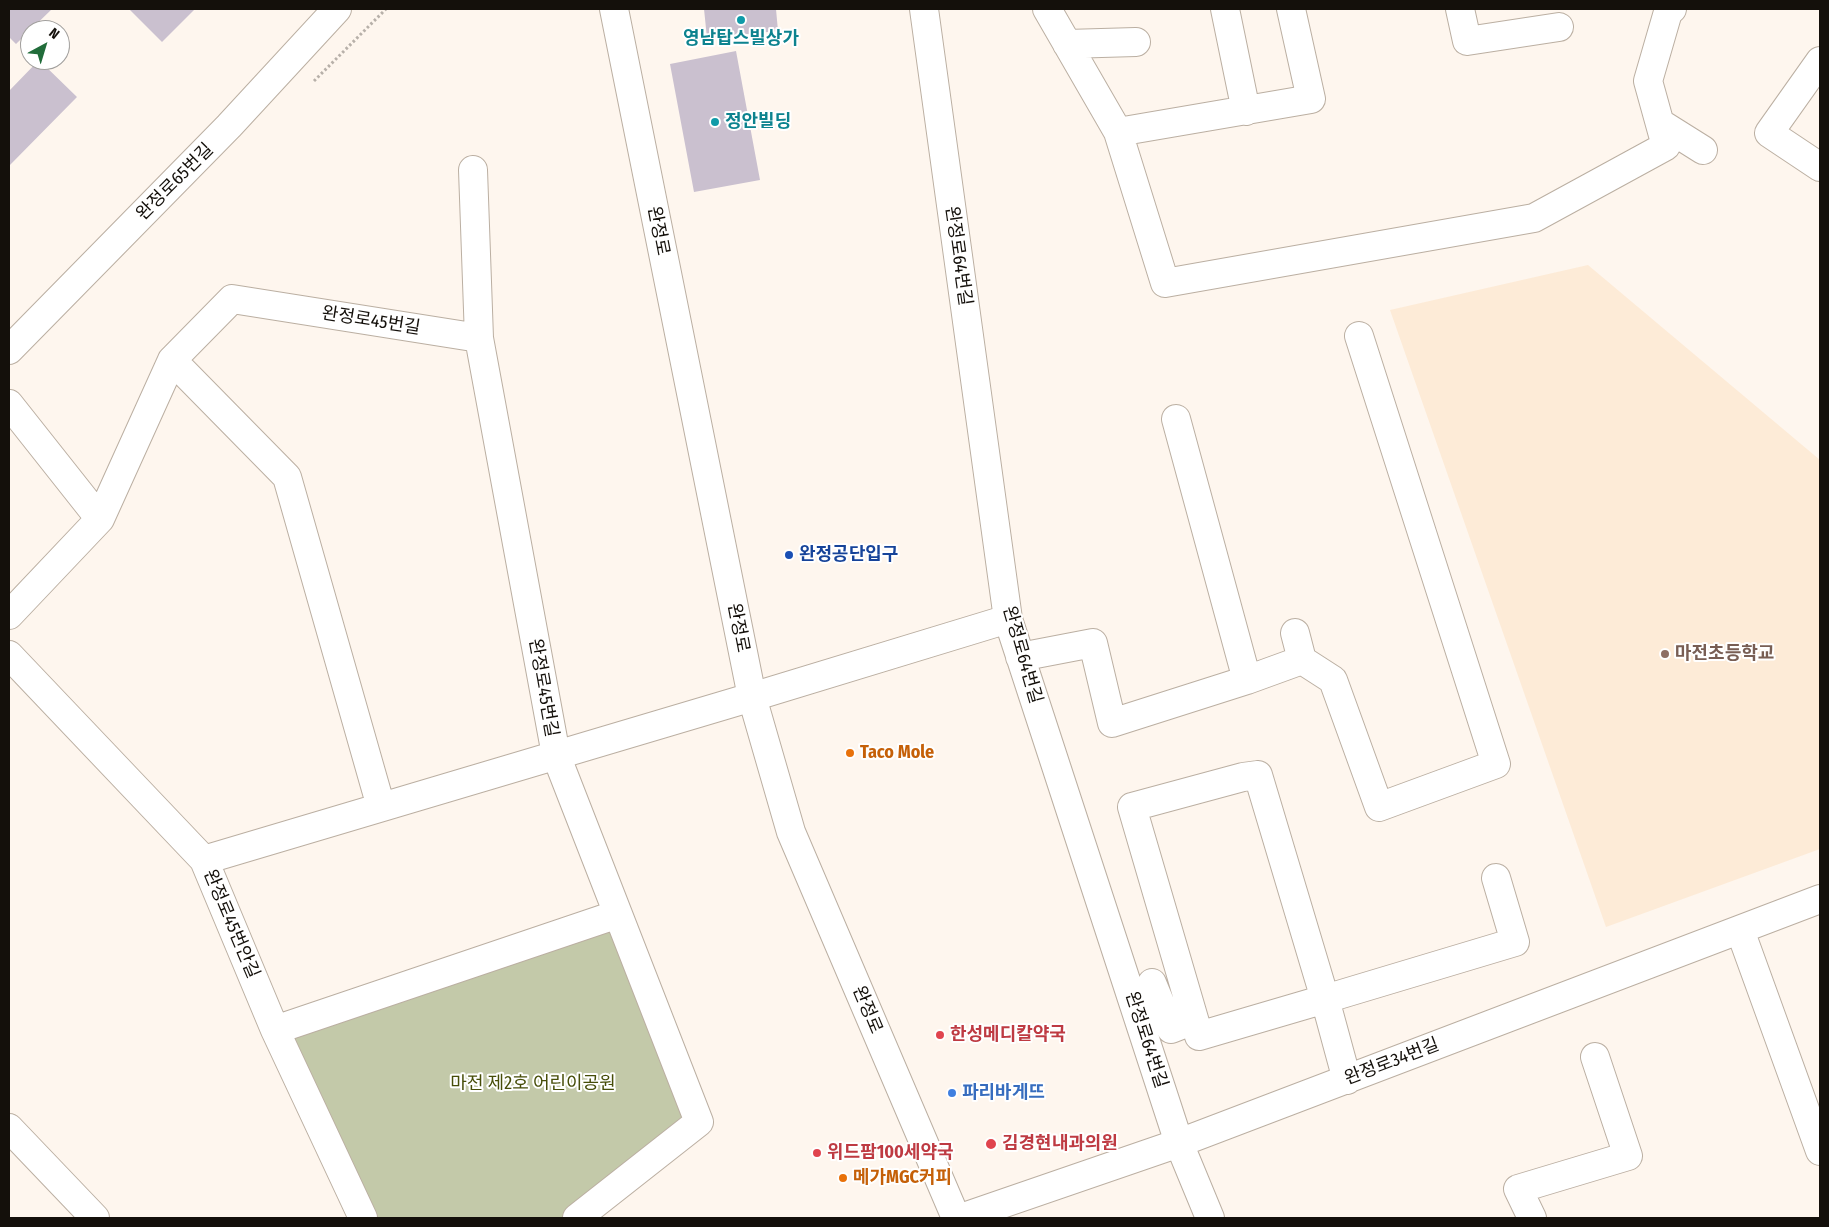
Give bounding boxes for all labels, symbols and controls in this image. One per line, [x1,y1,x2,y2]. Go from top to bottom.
marker: 영남탑스빌상가 [735,14,747,26]
north arrow [20,20,70,70]
text: N [46,24,63,43]
place label: 영남탑스빌상가 [683,28,799,50]
place label: 정안빌딩 [725,111,791,133]
marker: 정안빌딩 [709,116,721,128]
street label: 완정로65번길 [132,139,218,225]
street label: 완정로 [643,205,673,257]
street label: 완정로64번길 [940,205,976,307]
street label: 완정로45번길 [320,303,422,339]
place label: 완정공단입구 [799,544,898,566]
marker: 완정공단입구 [783,549,795,561]
street label: 완정로 [723,602,753,654]
street label: 완정로64번길 [998,604,1046,706]
street label: 완정로45번길 [524,637,562,739]
place label: 마전초등학교 [1675,643,1774,665]
marker: 마전초등학교 [1659,648,1671,660]
place label: Taco Mole [860,742,934,764]
marker: Taco Mole [844,747,856,759]
street label: 완정로45번안길 [198,866,264,982]
street label: 완정로 [847,983,887,1037]
street label: 완정로64번길 [1120,989,1172,1091]
place label: 한성메디칼약국 [950,1024,1066,1046]
marker: 한성메디칼약국 [934,1029,946,1041]
street label: 완정로34번길 [1342,1034,1442,1090]
park label: 마전 제2호 어린이공원 [450,1073,616,1095]
place label: 파리바게뜨 [962,1082,1045,1104]
marker: 파리바게뜨 [946,1087,958,1099]
place label: 김경현내과의원 [1002,1133,1118,1155]
marker: 김경현내과의원 [984,1137,998,1151]
place label: 위드팜100세약국 [827,1142,954,1164]
marker: 위드팜100세약국 [811,1147,823,1159]
place label: 메가MGC커피 [853,1167,952,1189]
marker: 메가MGC커피 [837,1172,849,1184]

